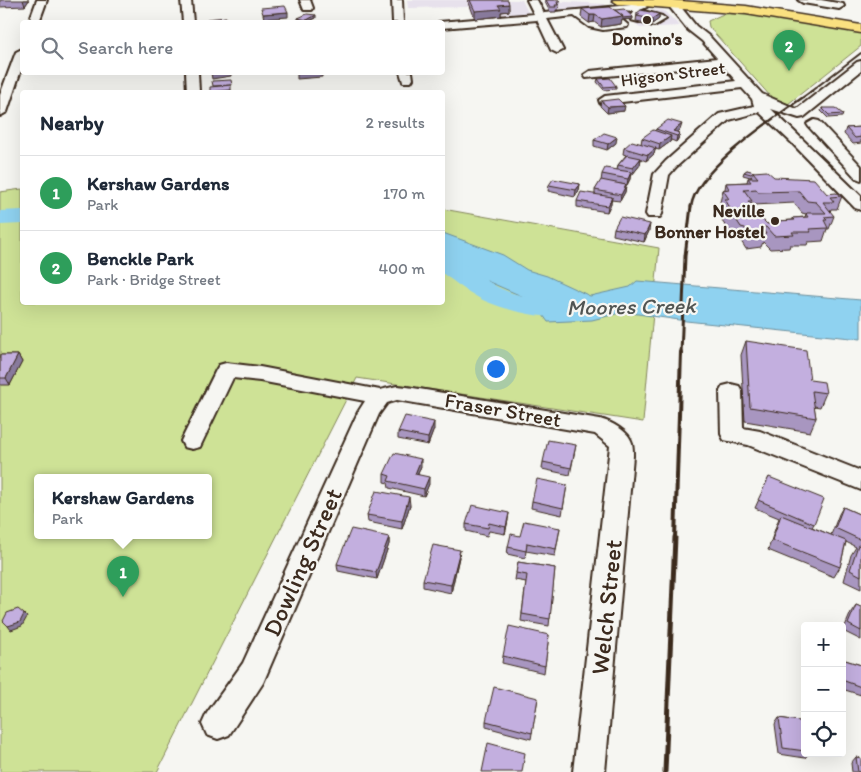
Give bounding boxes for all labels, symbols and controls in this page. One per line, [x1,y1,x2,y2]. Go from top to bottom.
marker: Domino's [641,14,653,26]
search box [20,20,445,75]
place label: Domino's [611,28,683,50]
pin: 2 [773,30,805,71]
icon: search [38,34,66,62]
text: Search here [78,36,173,59]
street label: Higson Street [619,57,727,91]
text: Nearby [40,110,104,135]
text: 2 results [365,113,425,132]
text: Kershaw Gardens [87,172,229,195]
text: 1 [52,184,60,203]
text: 170 m [383,184,425,203]
text: Park [87,195,118,214]
place label: Neville Bonner Hostel [655,200,766,243]
marker: Neville Bonner Hostel [769,215,781,227]
text: Benckle Park [87,247,194,270]
text: 2 [52,259,60,278]
text: 400 m [379,259,425,278]
text: Park · Bridge Street [87,270,221,289]
water label: Moores Creek [566,292,697,321]
your location [483,356,509,382]
street label: Fraser Street [443,387,563,432]
popup [34,474,212,539]
street label: Dowling Street [256,483,348,641]
text: Kershaw Gardens [52,486,194,509]
text: Park [52,509,83,528]
street label: Welch Street [584,538,628,676]
pin: 1 [107,556,139,597]
map controls [801,622,846,757]
button: + [801,622,846,667]
button: − [801,667,846,712]
button: locate [801,712,846,757]

